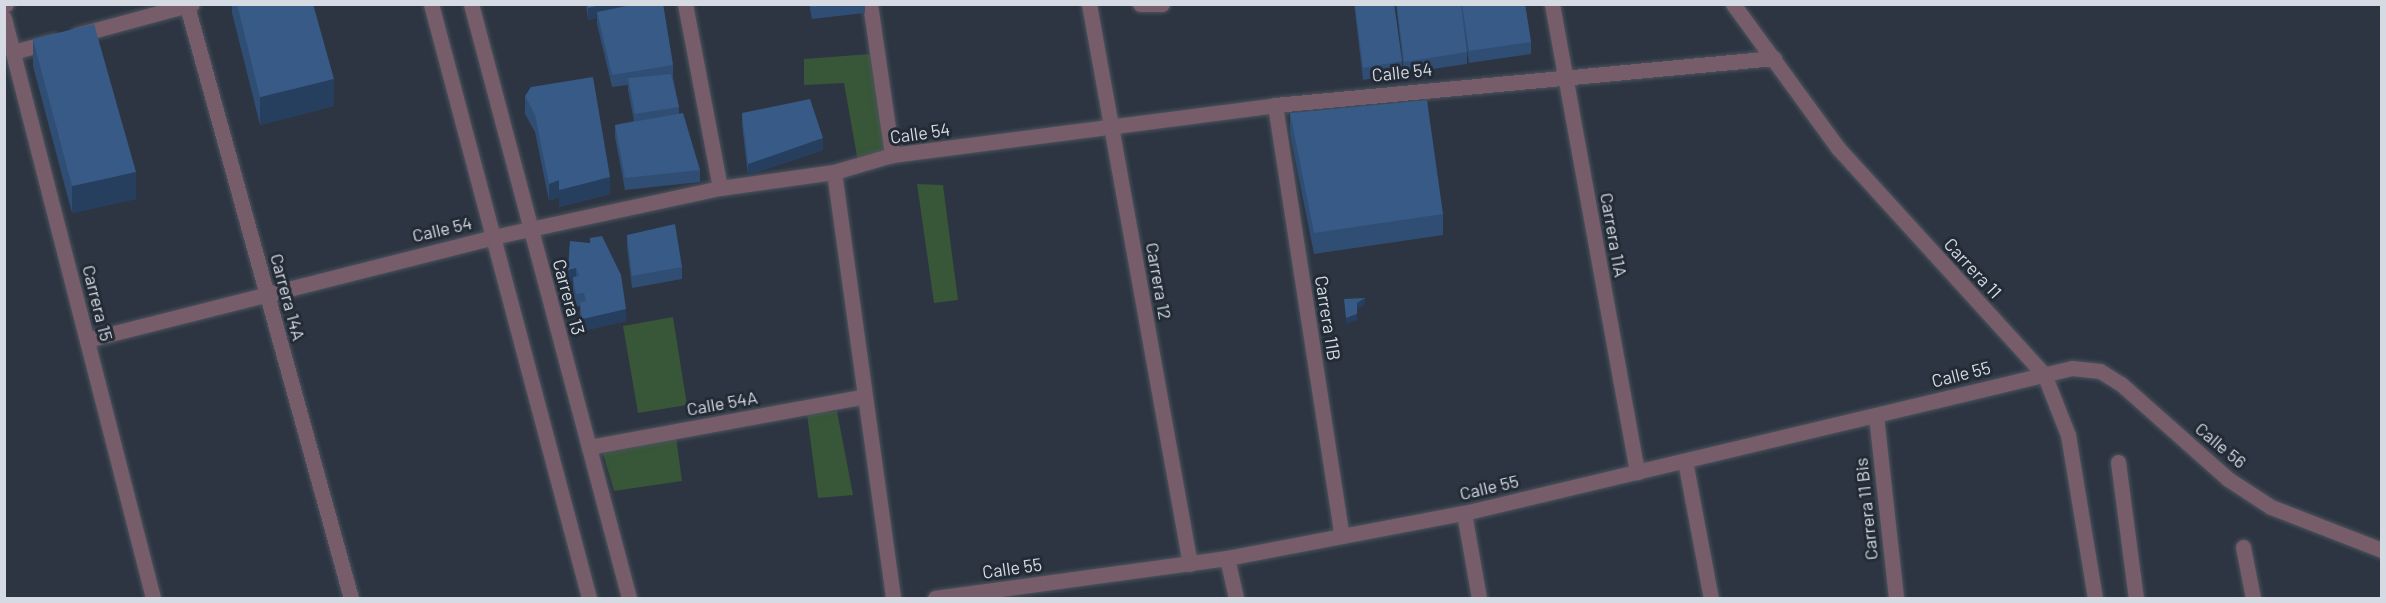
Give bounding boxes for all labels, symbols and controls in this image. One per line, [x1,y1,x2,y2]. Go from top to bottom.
street label: Calle 54 [1371,58,1433,86]
street label: Calle 54 [888,118,952,148]
street label: Carrera 11A [1596,191,1632,279]
street label: Calle 54 [410,212,474,246]
street label: Carrera 11 [1940,233,2006,303]
street label: Carrera 12 [1142,241,1176,321]
street label: Carrera 14A [266,251,310,343]
street label: Carrera 13 [549,257,589,337]
street label: Carrera 15 [78,263,118,343]
street label: Carrera 11B [1311,274,1345,362]
street label: Calle 55 [1929,356,1993,392]
street label: Calle 54A [685,386,759,420]
street label: Calle 56 [2191,417,2251,473]
street label: Carrera 11 Bis [1850,457,1882,561]
street label: Calle 55 [1457,470,1521,504]
street label: Calle 55 [981,553,1043,583]

